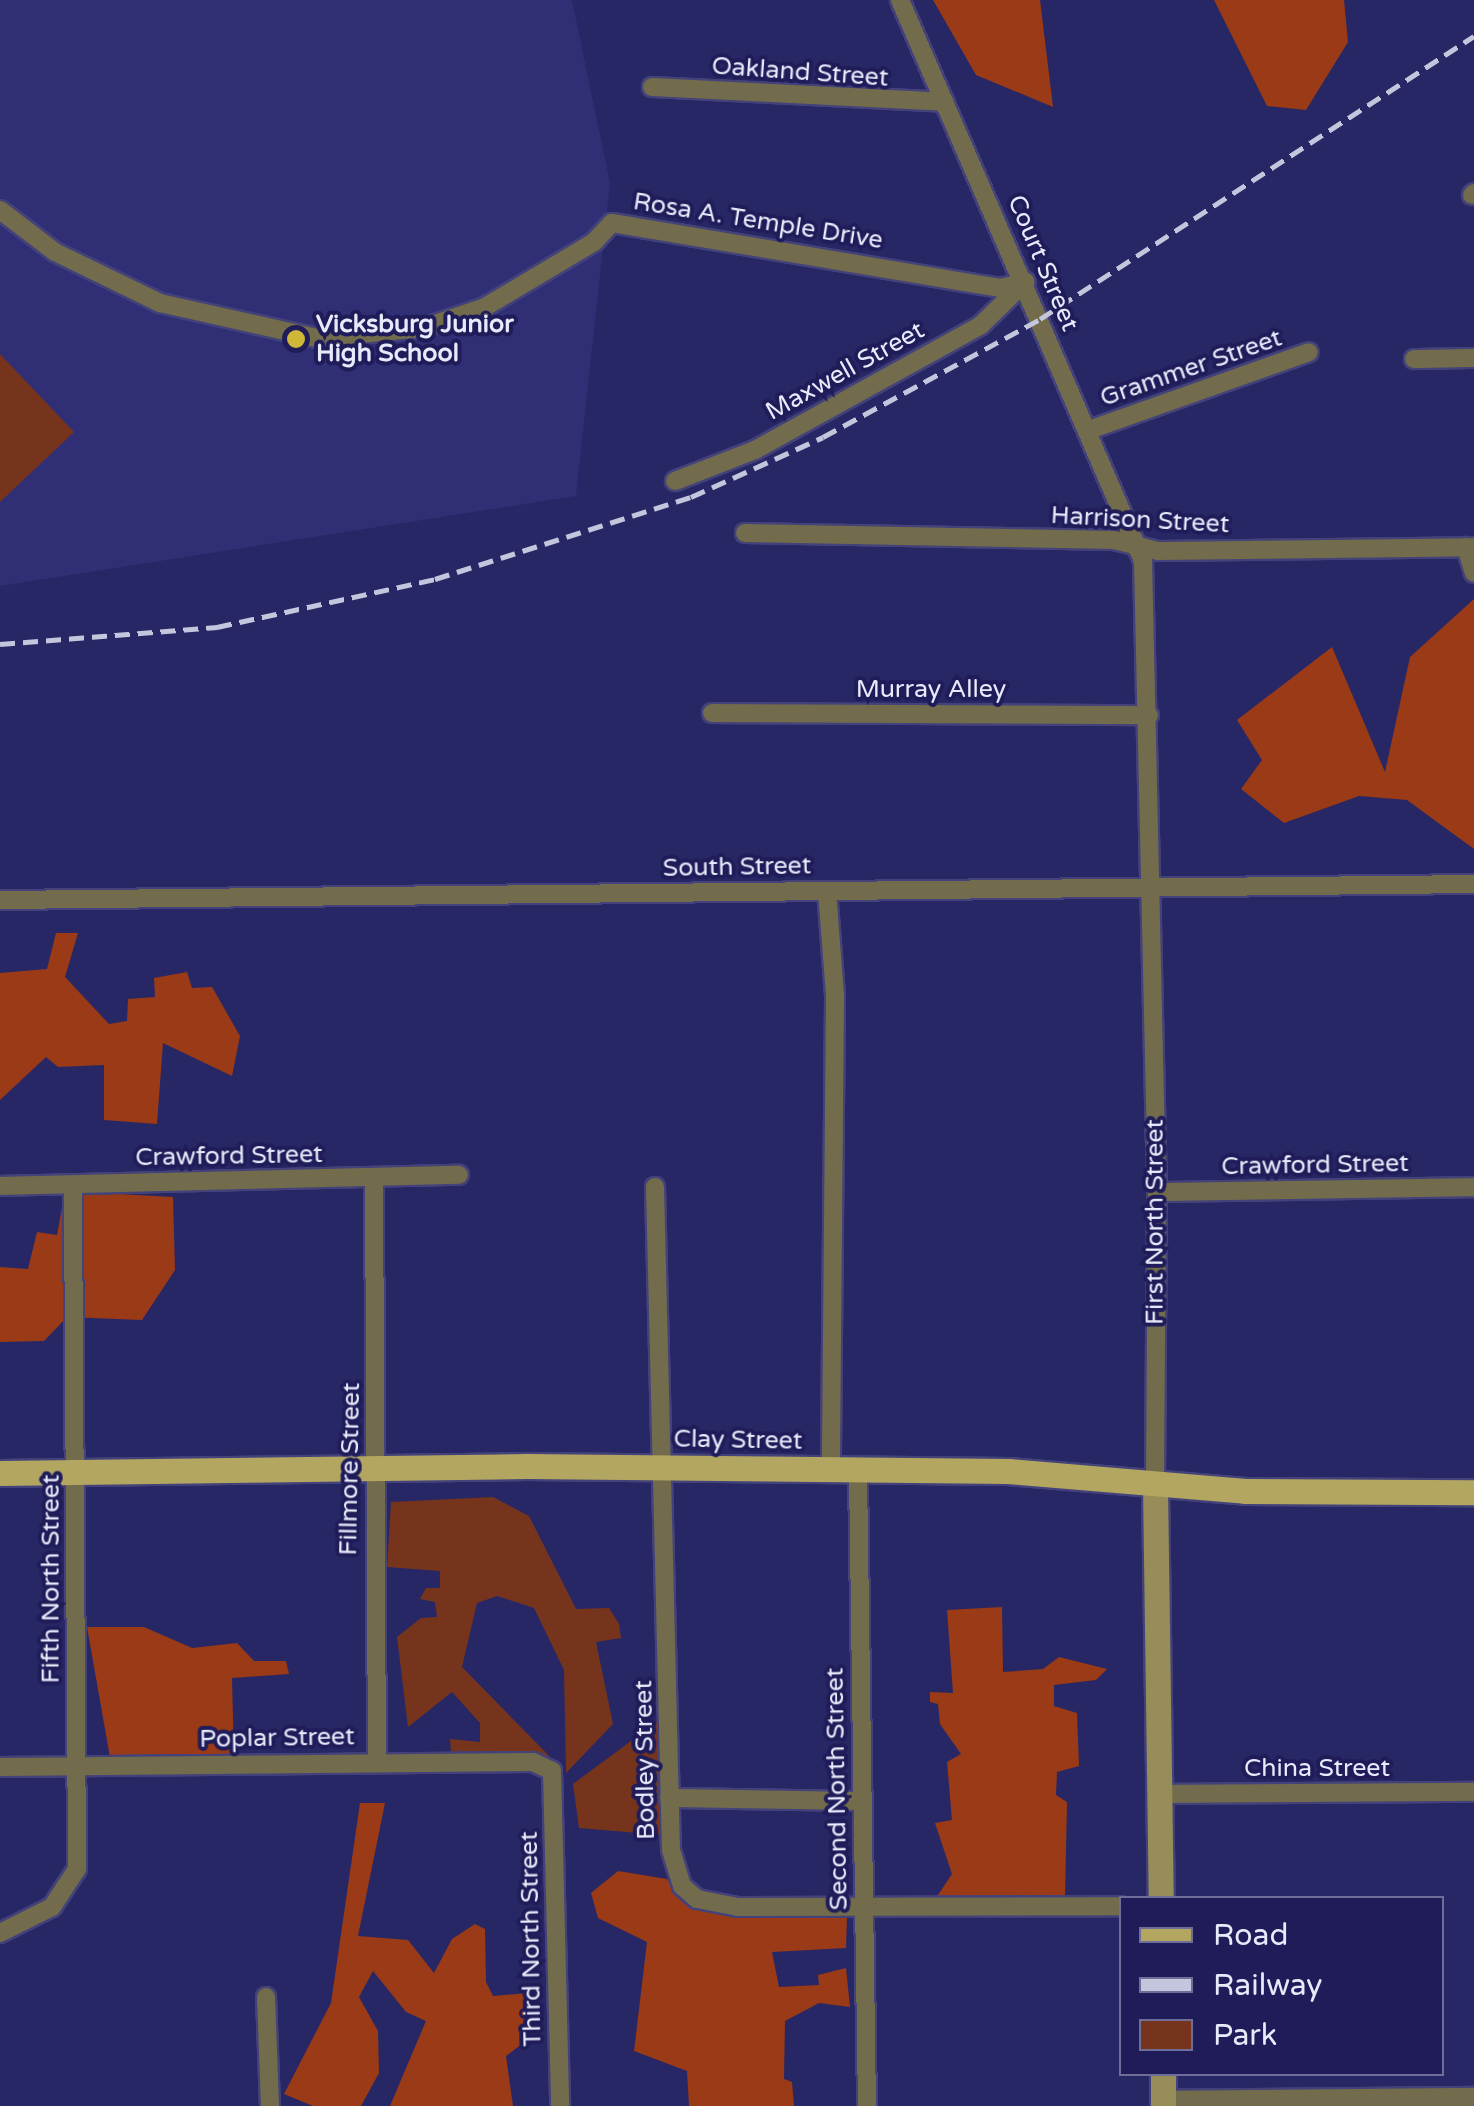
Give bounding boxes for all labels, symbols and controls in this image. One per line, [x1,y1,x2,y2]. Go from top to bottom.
street label: Oakland Street [711,51,889,93]
street label: Rosa A. Temple Drive [631,186,885,256]
street label: Court Street [1001,191,1085,335]
place label: Vicksburg Junior High School [316,310,514,369]
street label: Maxwell Street [761,315,929,427]
street label: Grammer Street [1096,323,1286,413]
marker: Vicksburg Junior High School [285,328,307,350]
street label: Harrison Street [1050,500,1230,540]
street label: Murray Alley [856,674,1006,704]
street label: South Street [662,851,812,883]
street label: First North Street [1140,1119,1170,1325]
street label: Crawford Street [135,1139,323,1173]
street label: Crawford Street [1221,1148,1409,1182]
street label: Fillmore Street [333,1382,367,1556]
street label: Clay Street [673,1424,803,1456]
street label: Fifth North Street [36,1475,66,1683]
street label: Second North Street [820,1667,854,1911]
street label: Bodley Street [629,1680,661,1840]
street label: Poplar Street [199,1722,355,1754]
street label: China Street [1244,1753,1390,1783]
street label: Third North Street [514,1831,548,2047]
legend [1119,1896,1444,2076]
text: Road [1213,1917,1288,1954]
text: Railway [1213,1967,1322,2004]
text: Park [1213,2017,1277,2054]

